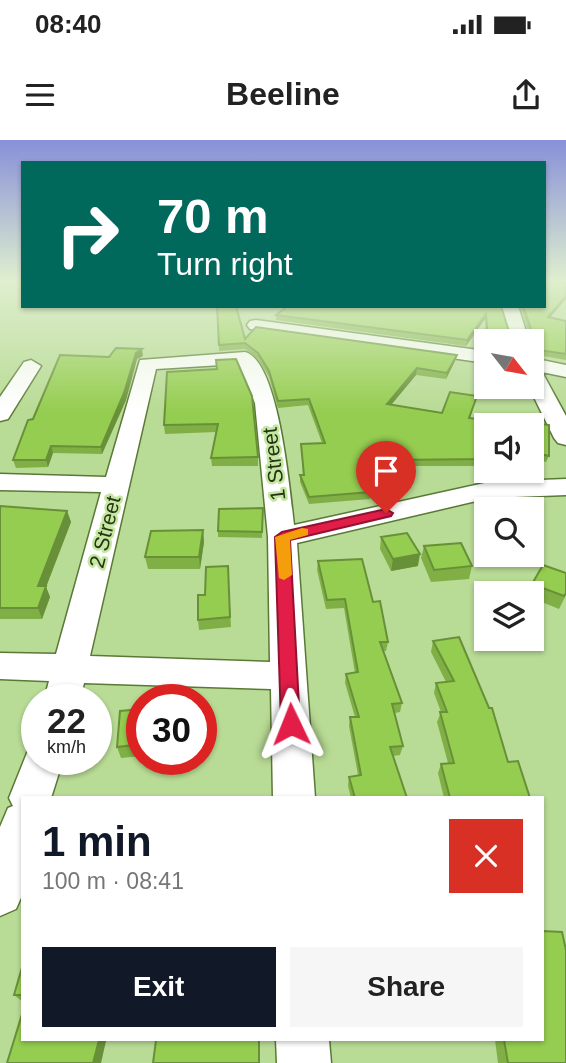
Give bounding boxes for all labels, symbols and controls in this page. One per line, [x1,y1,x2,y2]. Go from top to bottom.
text: 08:40 [35,9,102,39]
icon: menu [21,76,59,114]
text: Beeline [226,76,340,112]
icon: share [507,76,545,114]
icon: right [42,189,133,280]
text: 70 m [157,189,269,243]
text: Turn right [157,246,293,282]
north arrow [474,329,544,399]
map controls [474,329,544,651]
button: sound [474,413,544,483]
street label: 1 Street [258,426,289,502]
pin [356,441,416,513]
icon: arrive [367,452,405,490]
street label: 2 Street [84,493,125,570]
button: search [474,497,544,567]
button: layers [474,581,544,651]
speed limit sign: 30 [126,684,217,775]
position arrow [254,687,328,761]
text: 22 [47,701,86,740]
text: km/h [47,737,86,757]
text: 1 min [42,818,152,865]
button: close [449,819,523,893]
text: 100 m · 08:41 [42,868,184,894]
button: Exit [42,947,276,1027]
button: Share [290,947,523,1027]

